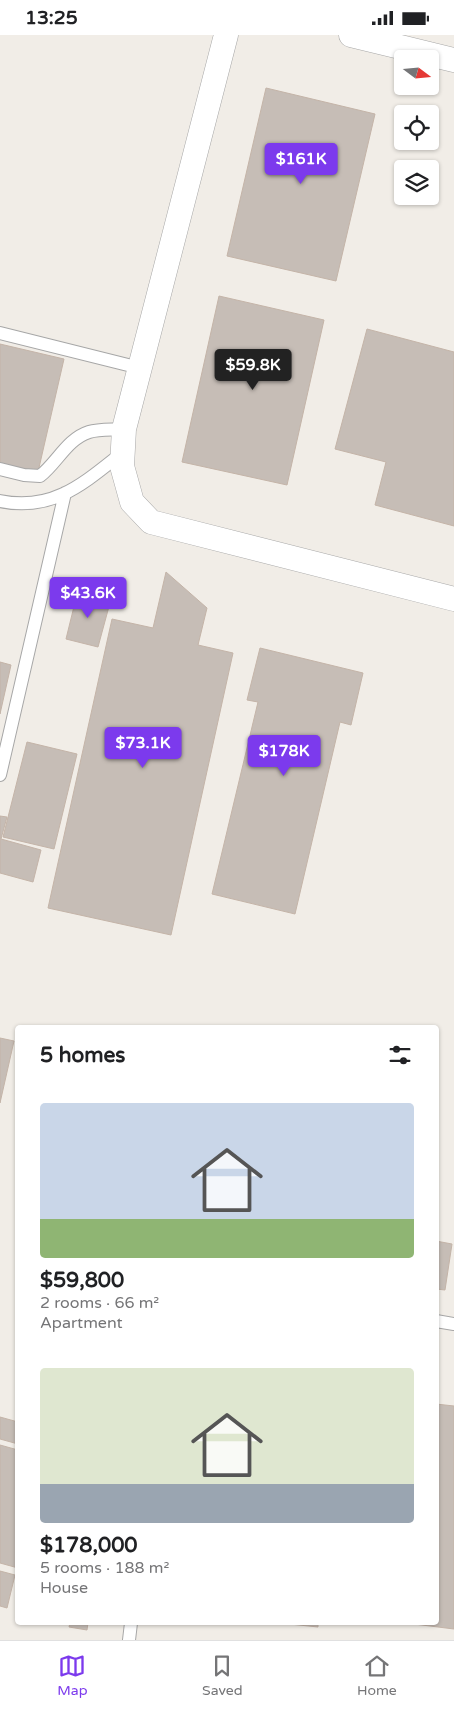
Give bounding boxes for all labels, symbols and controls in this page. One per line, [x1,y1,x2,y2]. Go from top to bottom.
text: 13:25 [25,7,78,29]
north arrow [394,50,439,95]
map controls [394,50,439,205]
button: locate [394,105,439,150]
pin: $161K [266,143,336,185]
text: $161K [276,149,326,169]
button: layers [394,160,439,205]
pin: $59.8K [212,349,294,391]
text: $59.8K [226,355,280,375]
pin: $43.6K [47,577,129,619]
text: $43.6K [61,583,115,603]
pin: $73.1K [102,727,184,769]
text: $73.1K [116,733,170,753]
pin: $178K [249,735,319,777]
text: $178K [259,741,309,761]
icon: filters [386,1041,414,1069]
text: 5 homes [40,1043,125,1068]
icon: home [182,1135,272,1225]
text: $59,800 [40,1268,124,1293]
text: 2 rooms · 66 m² [40,1293,159,1313]
text: Apartment [40,1313,123,1333]
icon: home [182,1400,272,1490]
text: $178,000 [40,1533,138,1558]
text: 5 rooms · 188 m² [40,1558,169,1578]
text: House [40,1578,88,1598]
tab: Map [57,1652,88,1699]
tab: Saved [202,1652,243,1699]
tab: Home [357,1652,397,1699]

